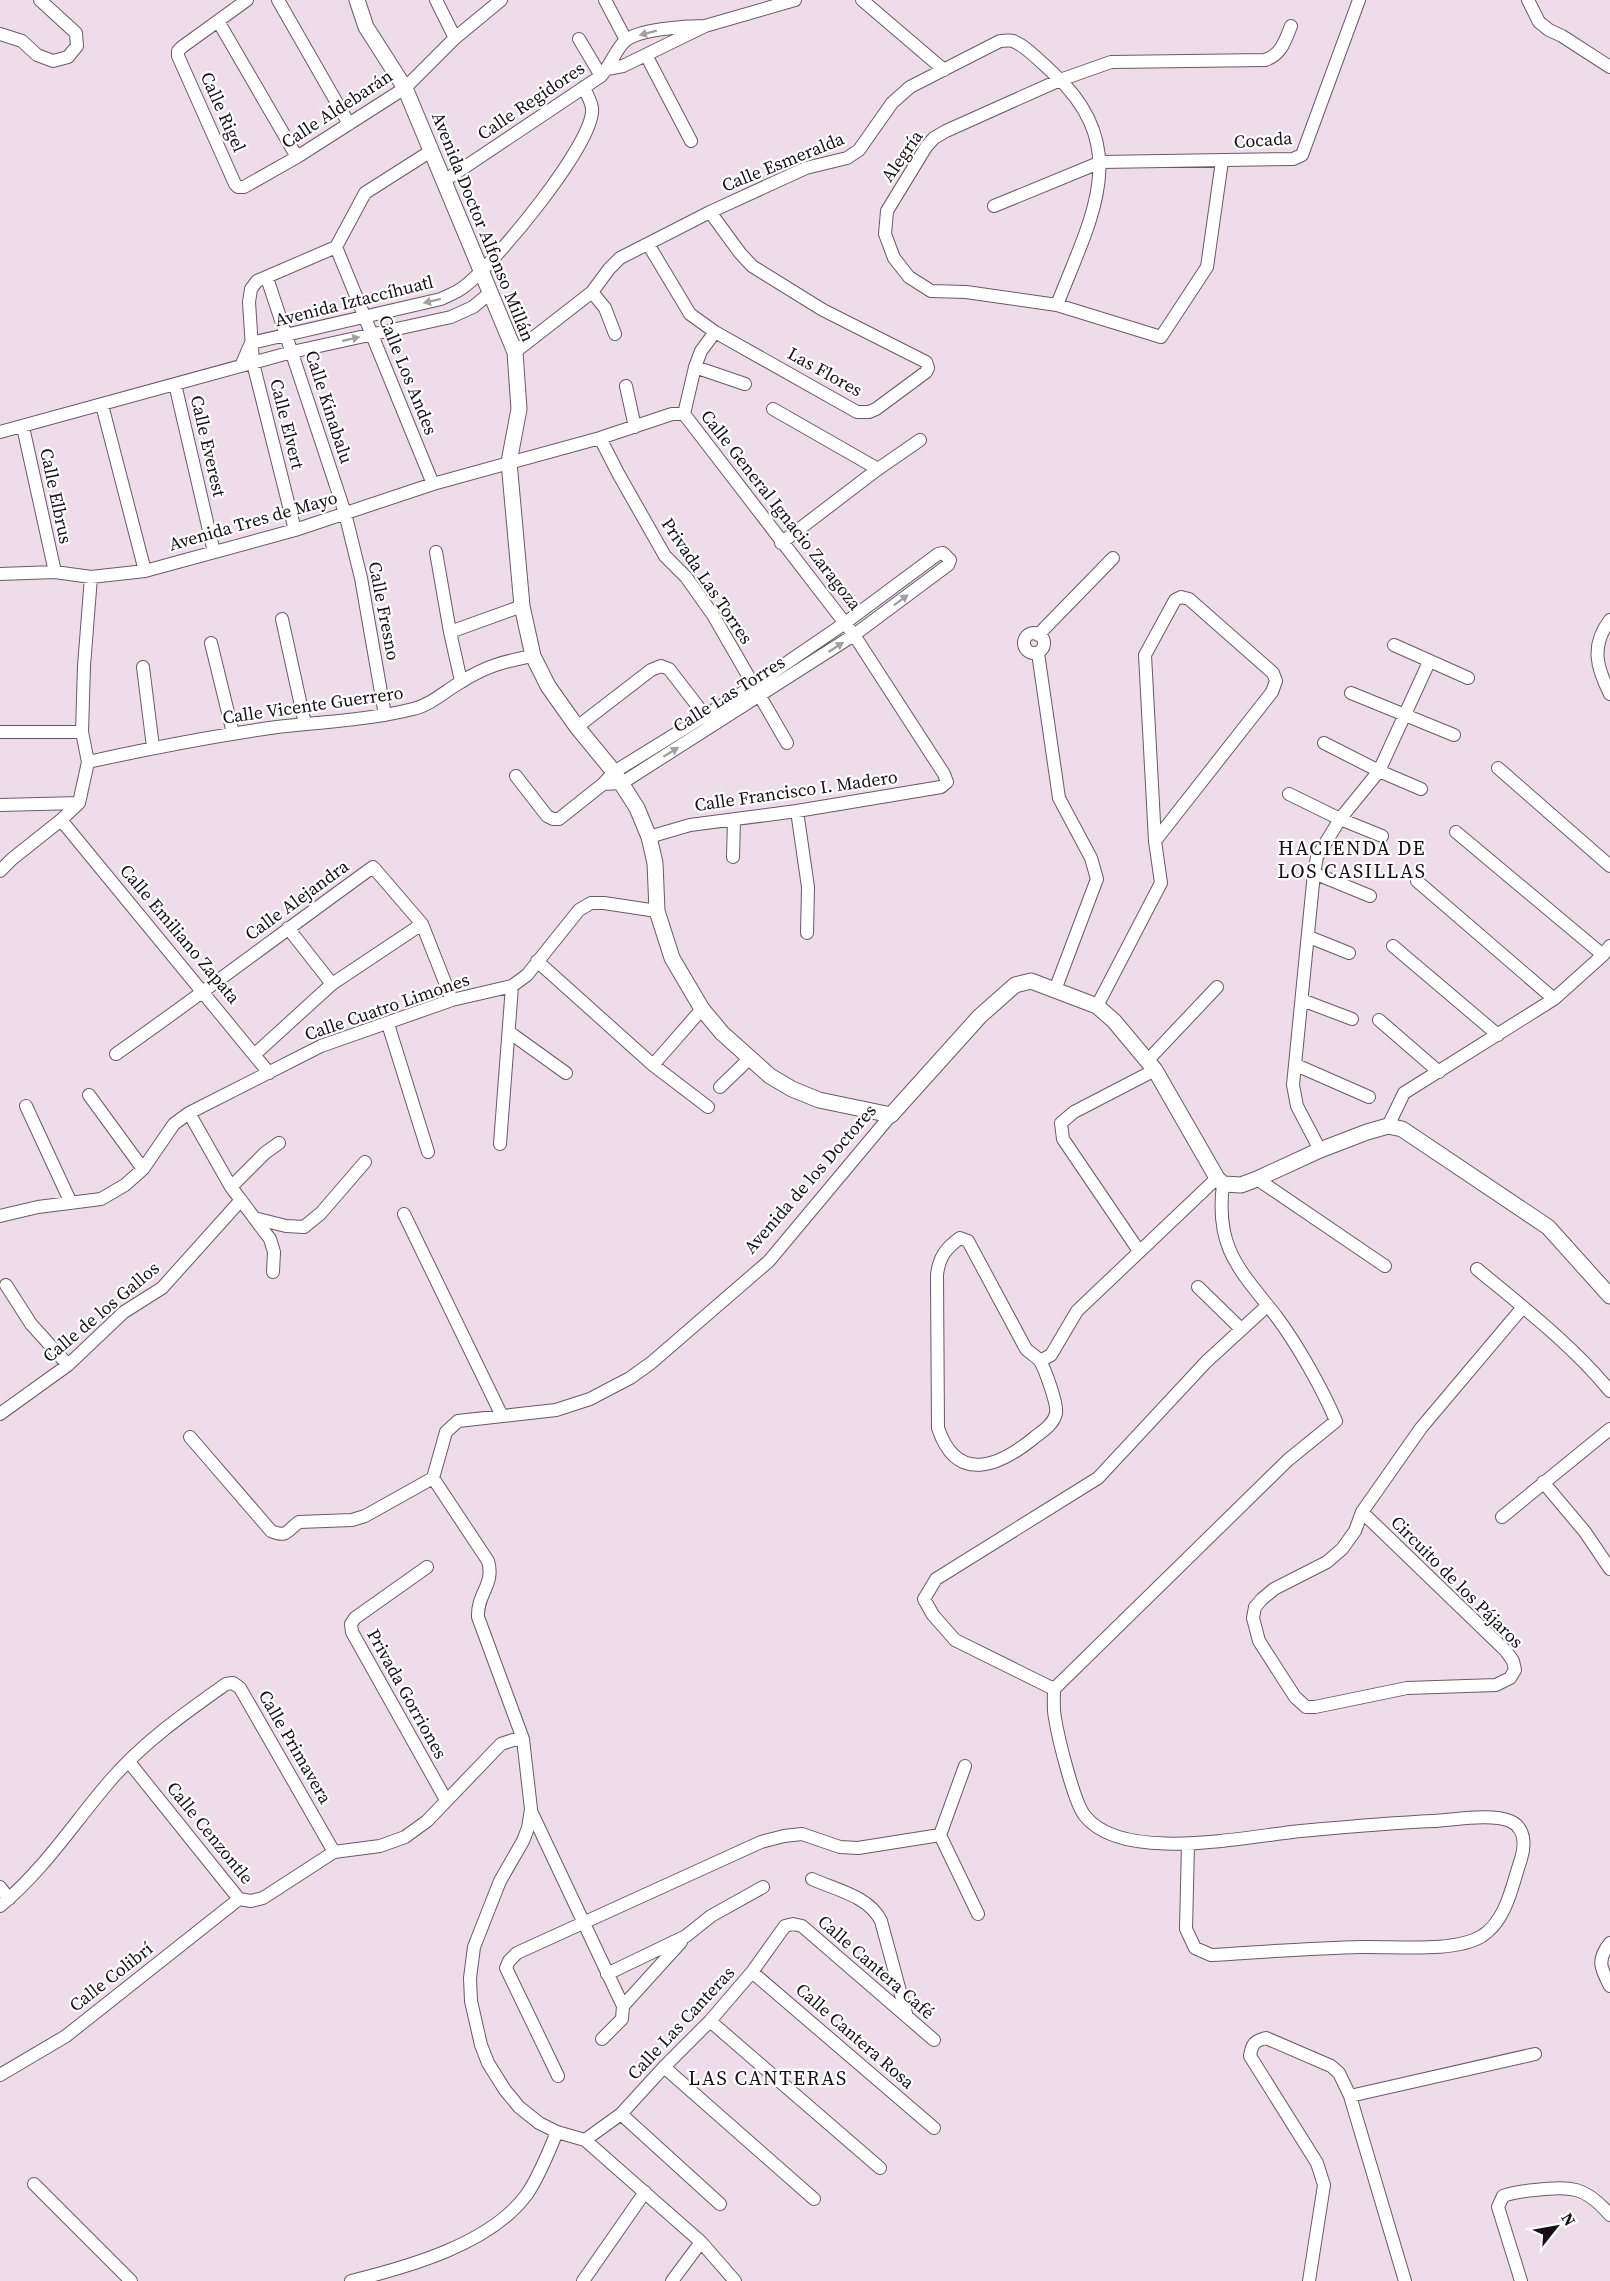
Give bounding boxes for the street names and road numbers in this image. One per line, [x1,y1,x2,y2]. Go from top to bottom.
street label: Calle Regidores [472,55,589,146]
street label: Calle Aldebarán [276,63,397,154]
street label: Calle Rigel [195,68,252,156]
street label: Avenida Doctor Alfonso Millán [426,108,541,345]
street label: Alegría [875,124,929,187]
street label: Calle Esmeralda [718,125,848,197]
street label: Cocada [1233,125,1294,154]
street label: Avenida Iztaccíhuatl [272,269,436,332]
street label: Calle Los Andes [373,311,444,439]
street label: Las Flores [783,341,867,402]
street label: Calle Kinabalu [299,347,359,466]
street label: Calle Elvert [264,376,311,472]
street label: Calle Everest [185,393,232,499]
street label: Calle General Ignacio Zaragoza [695,404,868,616]
street label: Calle Elbrus [34,446,79,546]
street label: Avenida Tres de Mayo [166,484,340,557]
street label: Privada Las Torres [656,513,759,649]
street label: Calle Fresno [363,559,406,662]
street label: Calle Las Torres [668,649,790,738]
street label: Calle Vicente Guerrero [221,679,405,730]
street label: Calle Francisco I. Madero [693,764,899,817]
street label: Calle Alejandra [240,853,354,946]
street label: Calle Emiliano Zapata [114,859,247,1009]
street label: Calle Cuatro Limones [301,967,473,1046]
street label: Avenida de los Doctores [738,1098,882,1259]
street label: Calle de los Gallos [37,1255,165,1368]
street label: Circuito de los Pájaros [1385,1510,1529,1654]
street label: Privada Gorriones [361,1624,454,1763]
street label: Calle Primavera [253,1685,339,1809]
street label: Calle Cenzontle [161,1776,260,1889]
street label: Calle Cantera Café [812,1909,940,2024]
street label: Calle Colibrí [64,1936,158,2017]
street label: Calle Las Canteras [621,1960,740,2085]
street label: Calle Cantera Rosa [790,1977,921,2095]

